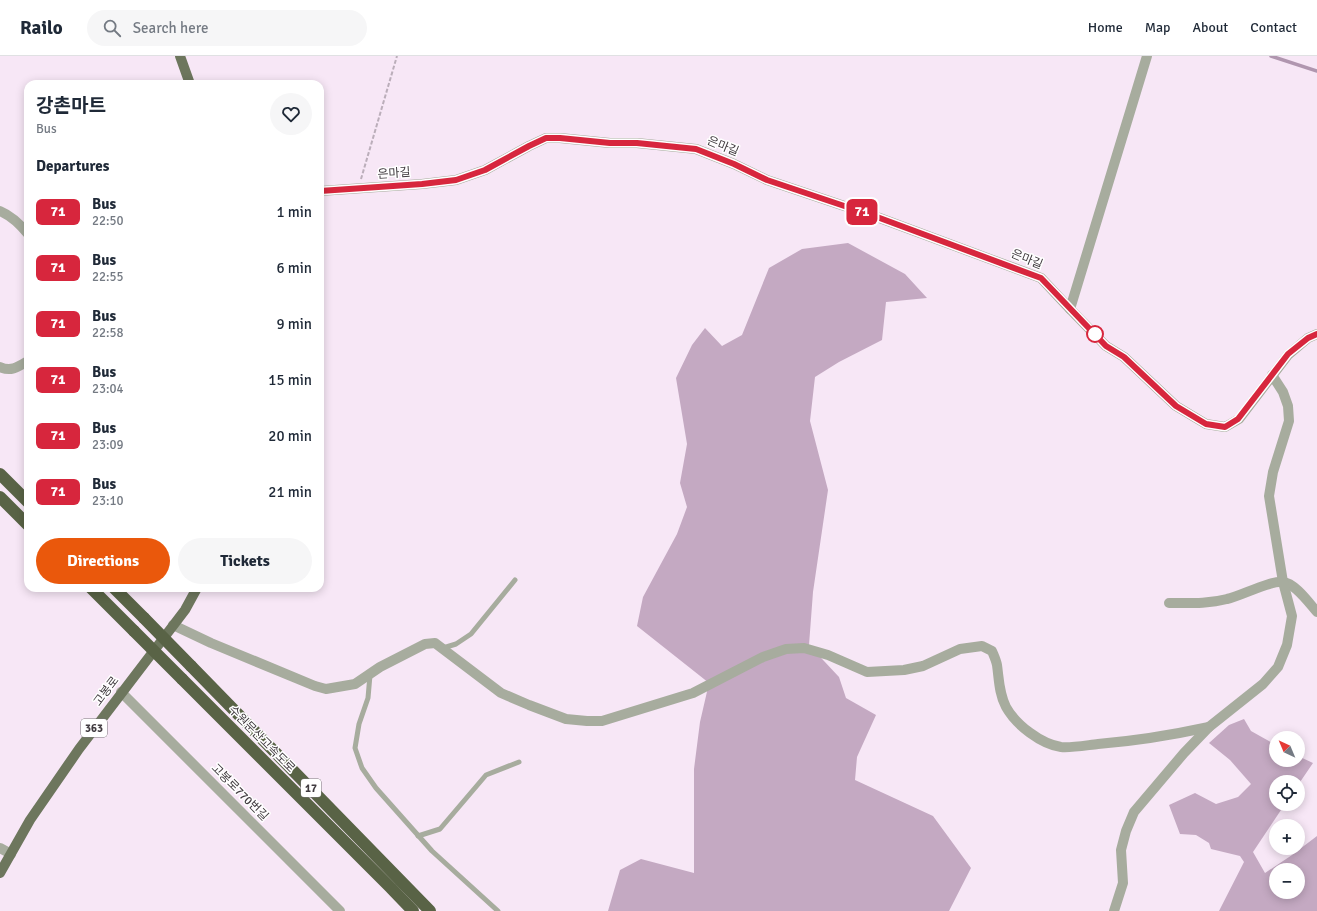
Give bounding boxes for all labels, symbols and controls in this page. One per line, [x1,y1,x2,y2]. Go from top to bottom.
search box [87,10,367,46]
text: Railo [20,16,63,40]
icon: search [101,17,123,39]
text: Search here [133,19,208,37]
text: Home [1088,19,1123,36]
text: Map [1145,19,1170,36]
text: About [1192,19,1228,36]
text: Contact [1250,19,1297,36]
button: heart [270,93,312,135]
text: 강촌마트 [36,94,106,118]
text: Bus [36,121,57,137]
street label: 은마길 [705,133,741,160]
text: Departures [36,157,109,175]
street label: 은마길 [377,165,411,182]
text: Bus [92,195,116,213]
line badge: 71 [844,199,880,225]
text: 71 [50,203,66,220]
text: 1 min [276,203,312,221]
text: 71 [854,203,870,220]
text: 22:50 [92,213,124,229]
street label: 은마길 [1009,246,1045,273]
text: Bus [92,251,116,269]
text: 71 [50,259,66,276]
text: 6 min [276,259,312,277]
text: 22:55 [92,269,124,285]
text: Bus [92,307,116,325]
text: 71 [50,315,66,332]
text: 9 min [276,315,312,333]
text: 22:58 [92,325,124,341]
unlabelled marker [1086,325,1104,343]
text: Bus [92,363,116,381]
text: 71 [50,371,66,388]
text: 15 min [268,371,312,389]
text: 23:04 [92,381,124,397]
text: Bus [92,419,116,437]
text: 71 [50,427,66,444]
text: 20 min [268,427,312,445]
text: 23:09 [92,437,124,453]
text: Bus [92,475,116,493]
text: 71 [50,483,66,500]
text: 21 min [268,483,312,501]
text: 23:10 [92,493,124,509]
button: Directions [36,538,170,584]
button: Tickets [178,538,312,584]
street label: 고봉로 [90,674,122,709]
street label: 수원문산고속도로 [225,703,298,776]
road number: 363 [81,719,107,737]
north arrow [1269,731,1305,767]
map controls [1269,731,1305,899]
street label: 고봉로770번길 [208,761,271,824]
button: locate [1269,775,1305,811]
road number: 17 [301,779,321,797]
button: + [1269,819,1305,855]
button: − [1269,863,1305,899]

